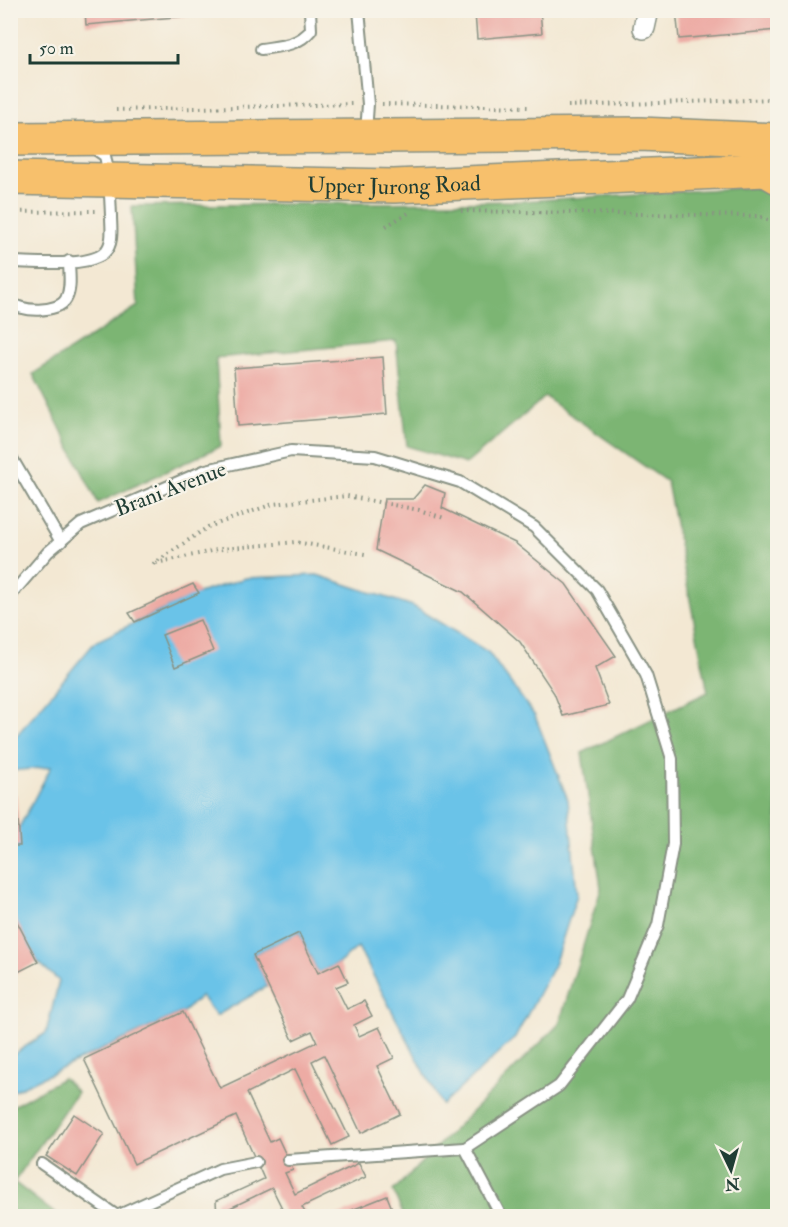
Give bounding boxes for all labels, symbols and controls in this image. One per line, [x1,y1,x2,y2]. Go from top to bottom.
scale bar [30,27,178,65]
text: 50 m [39,37,74,60]
street label: Upper Jurong Road [307,169,481,201]
street label: Brani Avenue [111,455,230,523]
north arrow [701,1140,761,1200]
text: N [724,1173,741,1195]

